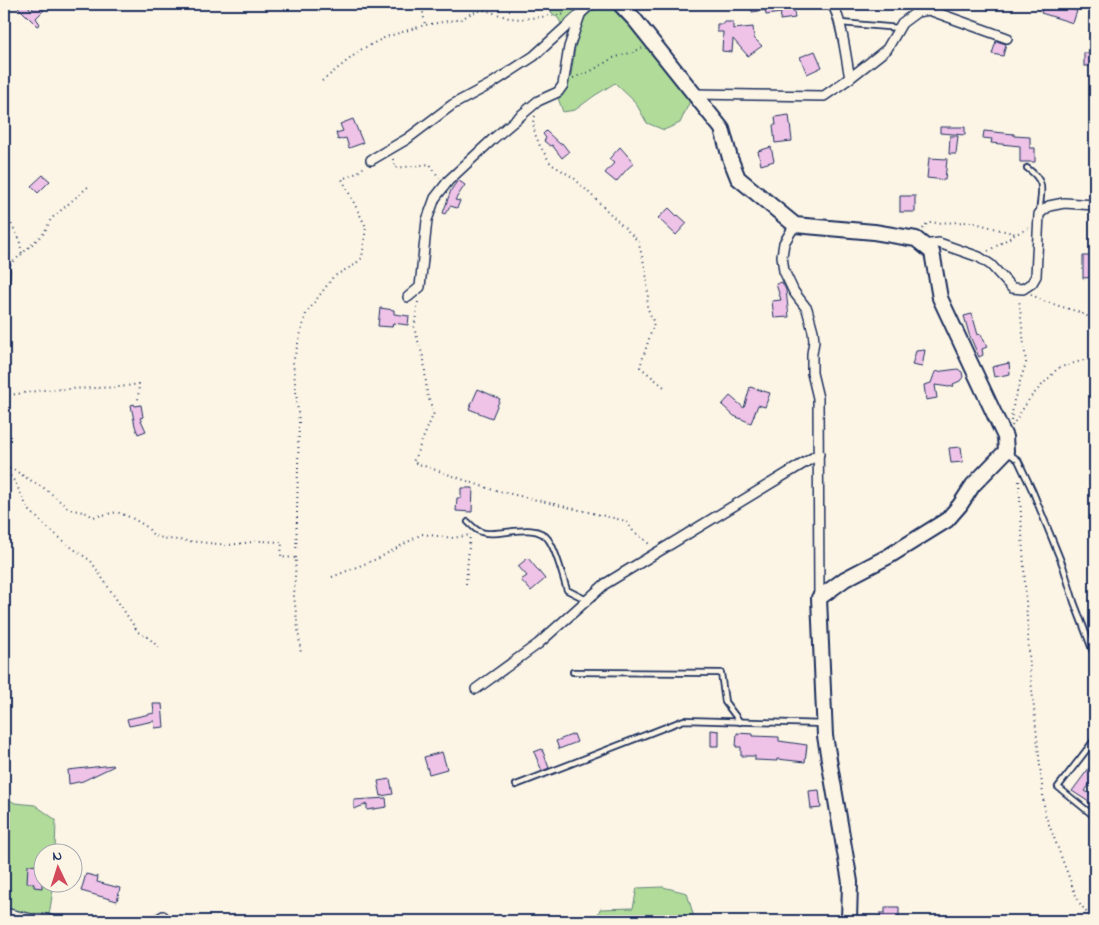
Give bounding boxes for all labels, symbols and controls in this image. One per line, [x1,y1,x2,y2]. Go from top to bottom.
north arrow [32,842,82,892]
text: N [52,846,63,867]

